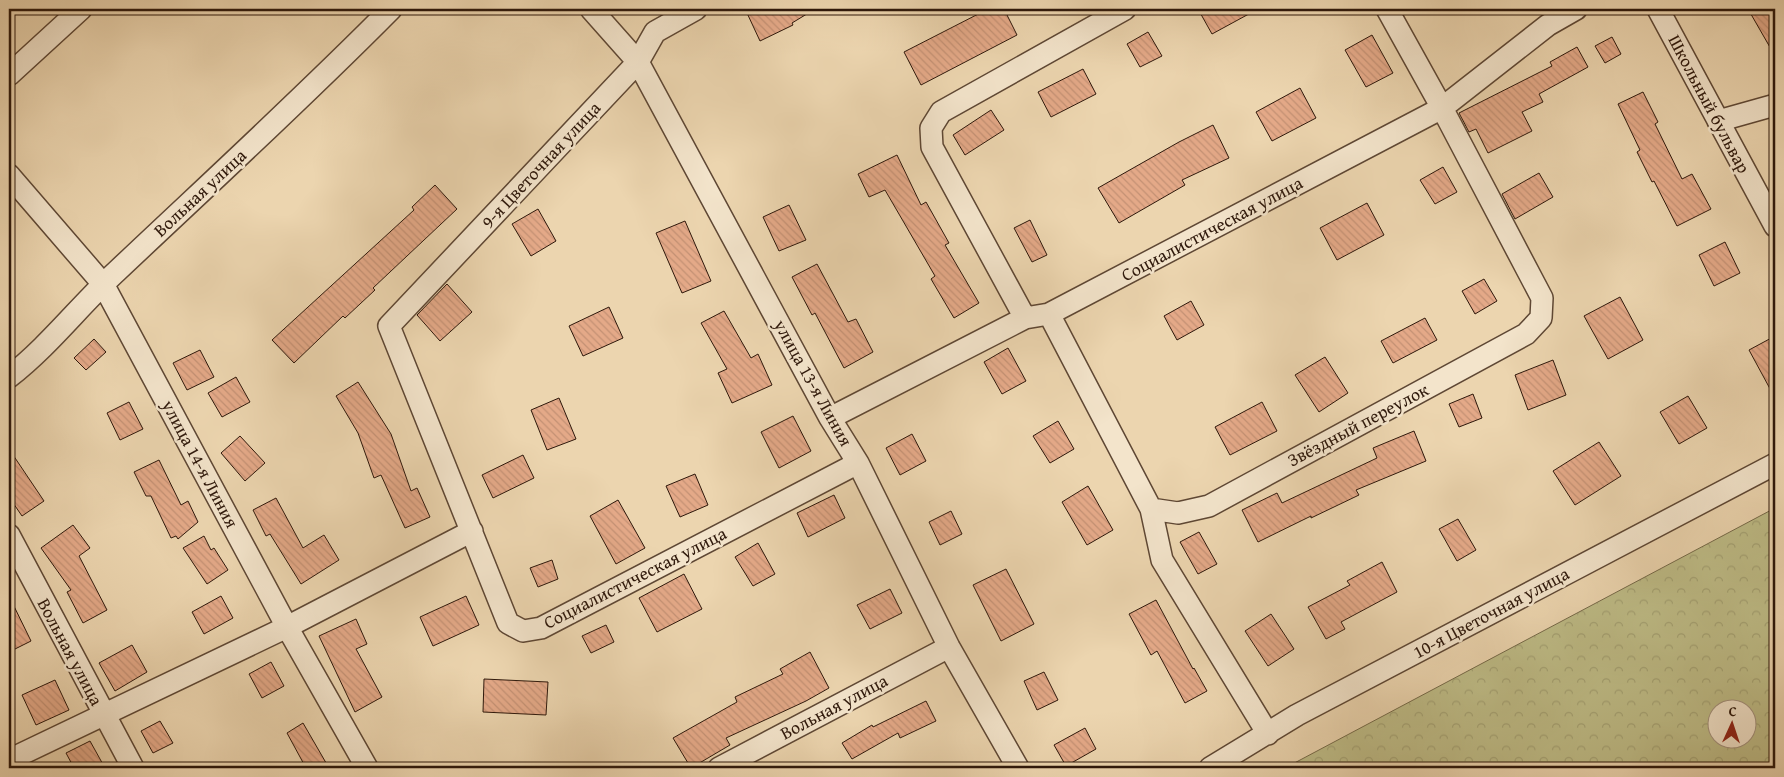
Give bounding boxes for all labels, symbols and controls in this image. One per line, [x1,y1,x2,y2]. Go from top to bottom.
street label: Школьный бульвар [1661,30,1758,178]
street label: 9-я Цветочная улица [475,95,607,234]
street label: Вольная улица [147,142,253,243]
street label: Социалистическая улица [1116,169,1308,288]
street label: улица 13-я Линия [767,313,860,451]
street label: Звёздный переулок [1282,376,1434,473]
street label: улица 14-я Линия [155,394,246,533]
street label: Социалистическая улица [539,519,731,635]
street label: 10-я Цветочная улица [1408,560,1574,665]
street label: Вольная улица [31,593,110,711]
street label: Вольная улица [775,667,893,746]
north arrow [1706,700,1756,750]
text: С [1728,701,1737,721]

